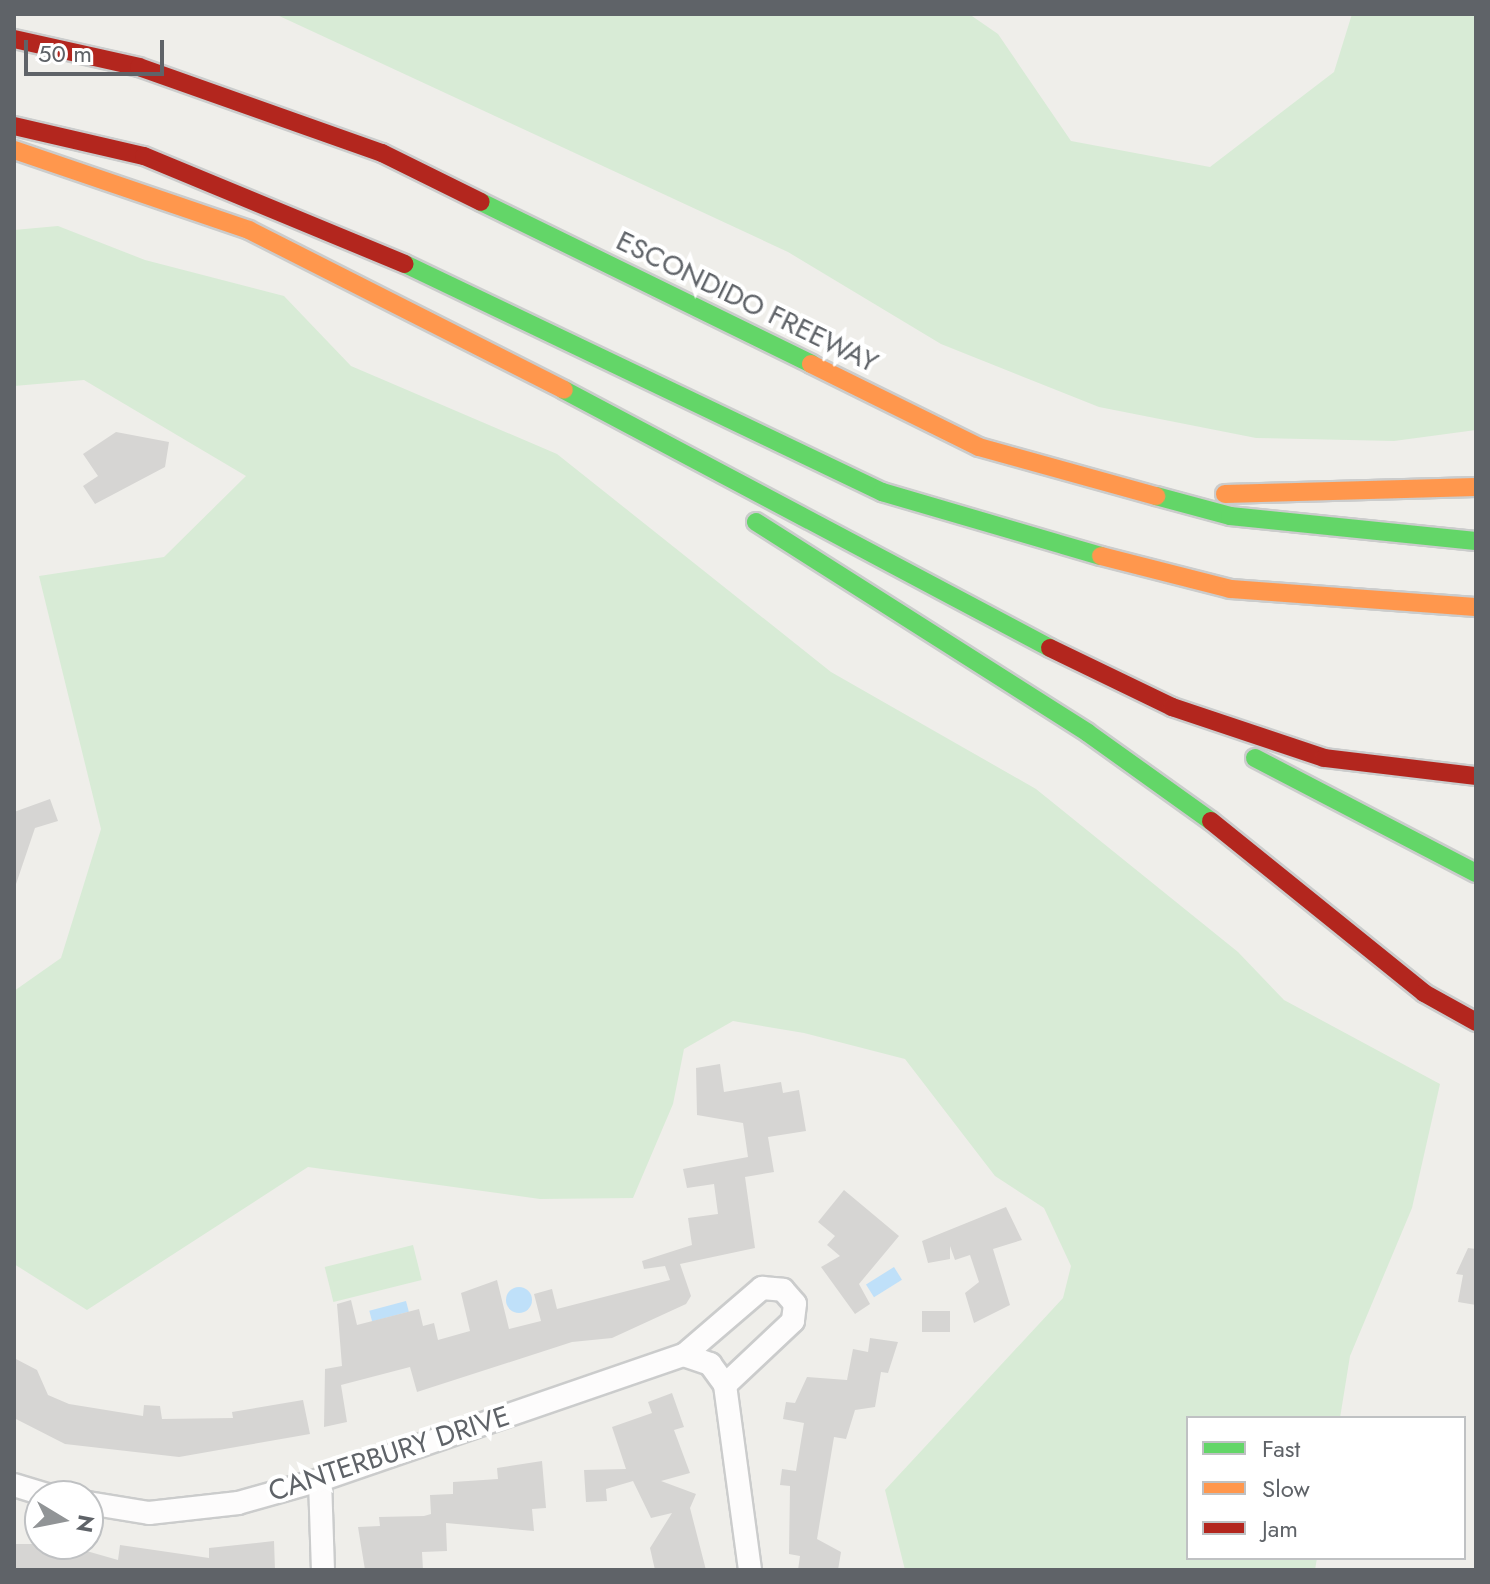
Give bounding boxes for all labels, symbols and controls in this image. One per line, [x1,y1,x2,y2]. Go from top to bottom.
scale bar [28,24,168,74]
text: 50 m [38,36,92,71]
street label: ESCONDIDO FREEWAY [611,224,883,380]
street label: CANTERBURY DRIVE [264,1399,514,1509]
legend [1186,1416,1466,1560]
text: Fast [1262,1431,1300,1466]
text: Slow [1262,1471,1310,1506]
north arrow [24,1480,104,1560]
text: Jam [1262,1511,1298,1546]
text: N [68,1512,103,1535]

